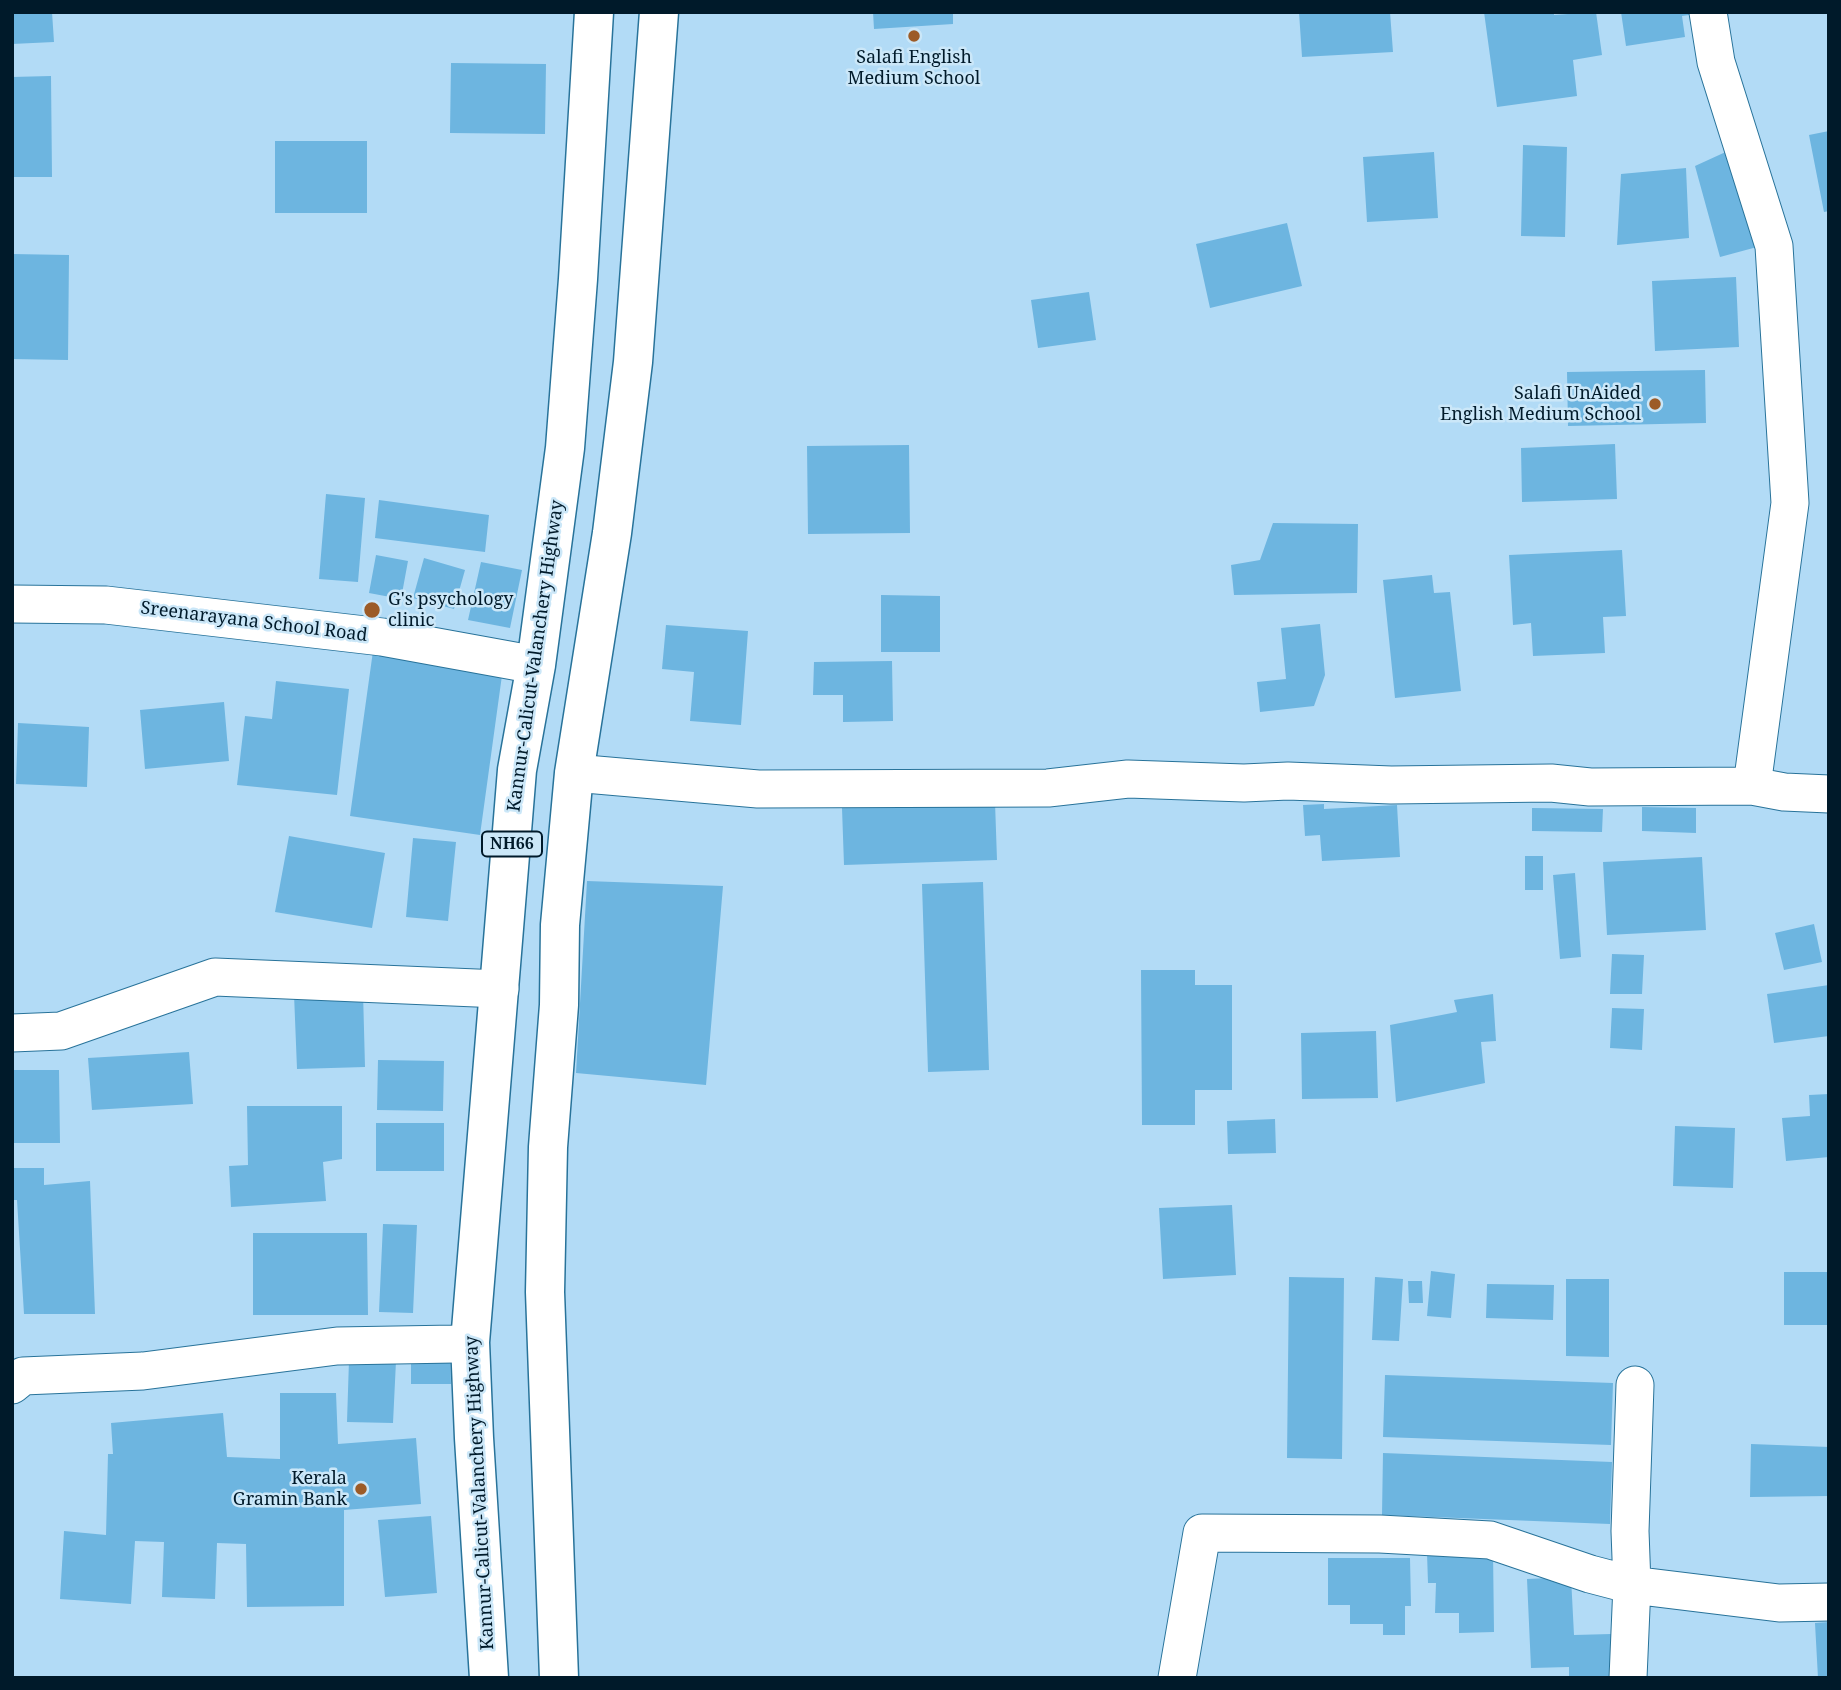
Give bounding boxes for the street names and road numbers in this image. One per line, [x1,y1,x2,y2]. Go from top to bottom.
street label: Kannur-Calicut-Valanchery Highway [503,499,569,813]
street label: Sreenarayana School Road [139,597,369,647]
road number: NH66 [482,832,542,856]
street label: Kannur-Calicut-Valanchery Highway [461,1335,499,1651]

